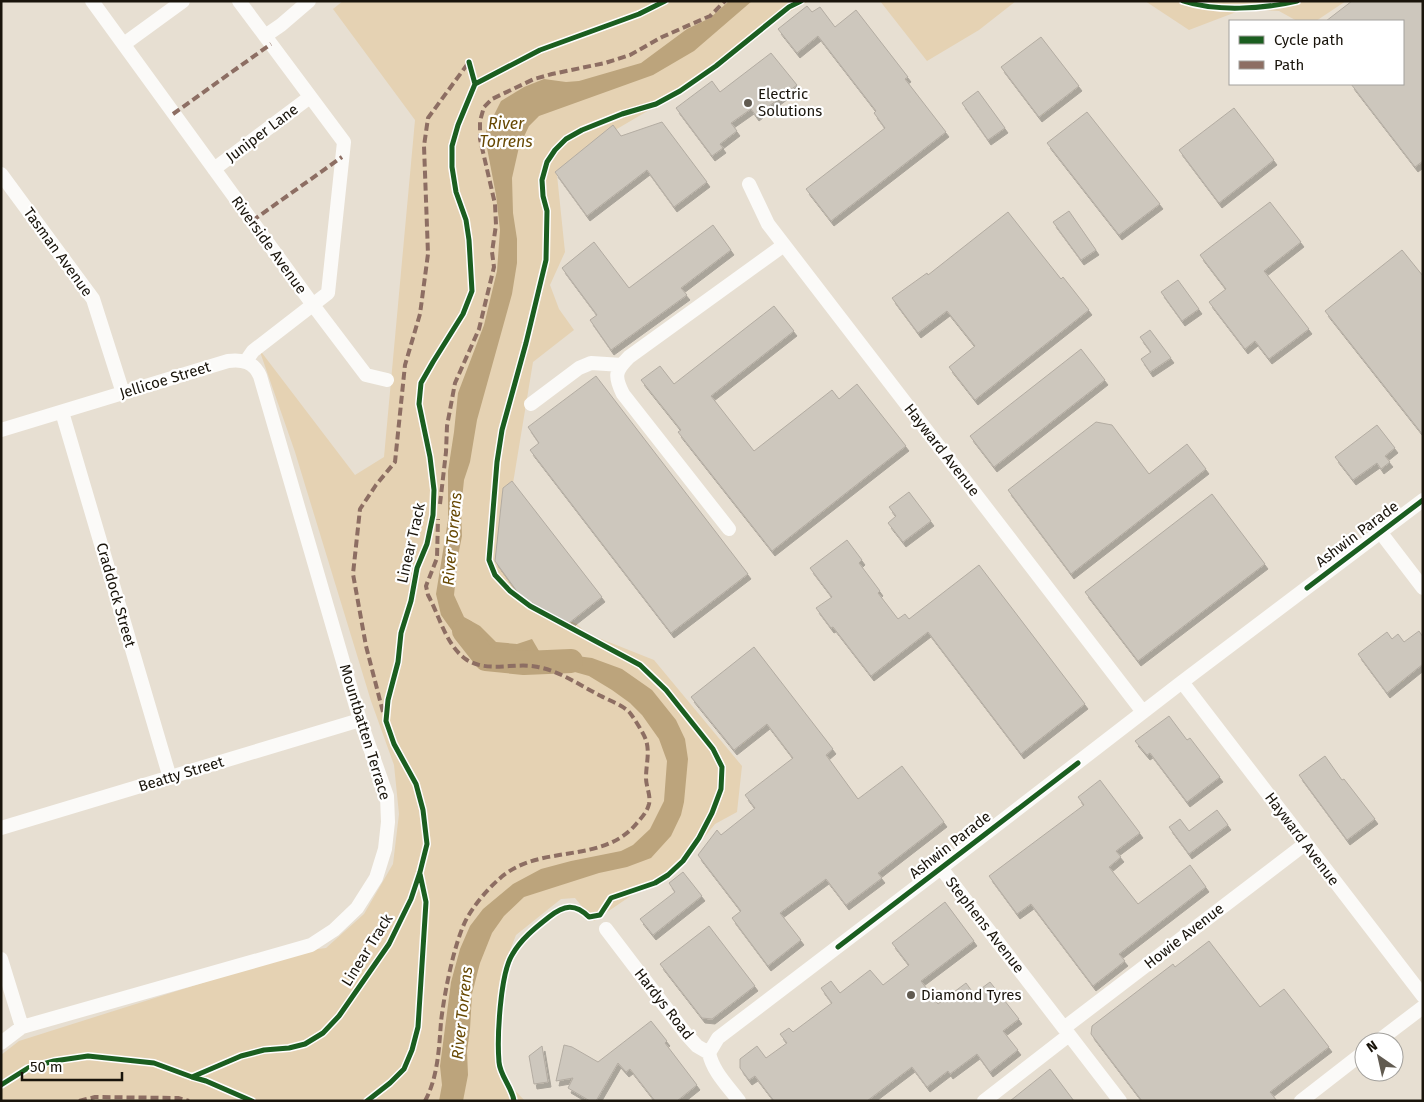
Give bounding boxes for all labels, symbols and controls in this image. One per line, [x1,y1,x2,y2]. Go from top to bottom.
legend [1229,20,1404,85]
text: Cycle path [1274,31,1344,49]
text: Path [1274,56,1304,74]
place label: Electric Solutions [758,85,822,120]
marker: Electric Solutions [742,97,754,109]
street label: Juniper Lane [222,100,302,166]
water label: River Torrens [479,114,533,151]
street label: Riverside Avenue [227,193,311,297]
street label: Tasman Avenue [20,204,96,300]
street label: Jellicoe Street [117,357,213,402]
street label: Hayward Avenue [900,400,984,500]
water label: River Torrens [438,492,466,586]
street label: Ashwin Parade [1312,497,1402,571]
street label: Linear Track [393,501,429,585]
street label: Craddock Street [92,541,140,650]
street label: Mountbatten Terrace [336,662,394,802]
street label: Beatty Street [136,752,226,795]
street label: Hayward Avenue [1261,789,1343,889]
street label: Ashwin Parade [906,808,994,882]
street label: Stephens Avenue [942,873,1028,977]
street label: Howie Avenue [1141,899,1227,973]
street label: Linear Track [338,910,397,990]
street label: Hardys Road [631,965,697,1043]
water label: River Torrens [448,966,476,1060]
place label: Diamond Tyres [921,986,1021,1004]
marker: Diamond Tyres [905,989,917,1001]
north arrow [1354,1032,1404,1082]
text: N [1363,1037,1381,1056]
scale bar [22,1050,122,1082]
text: 50 m [30,1058,63,1076]

